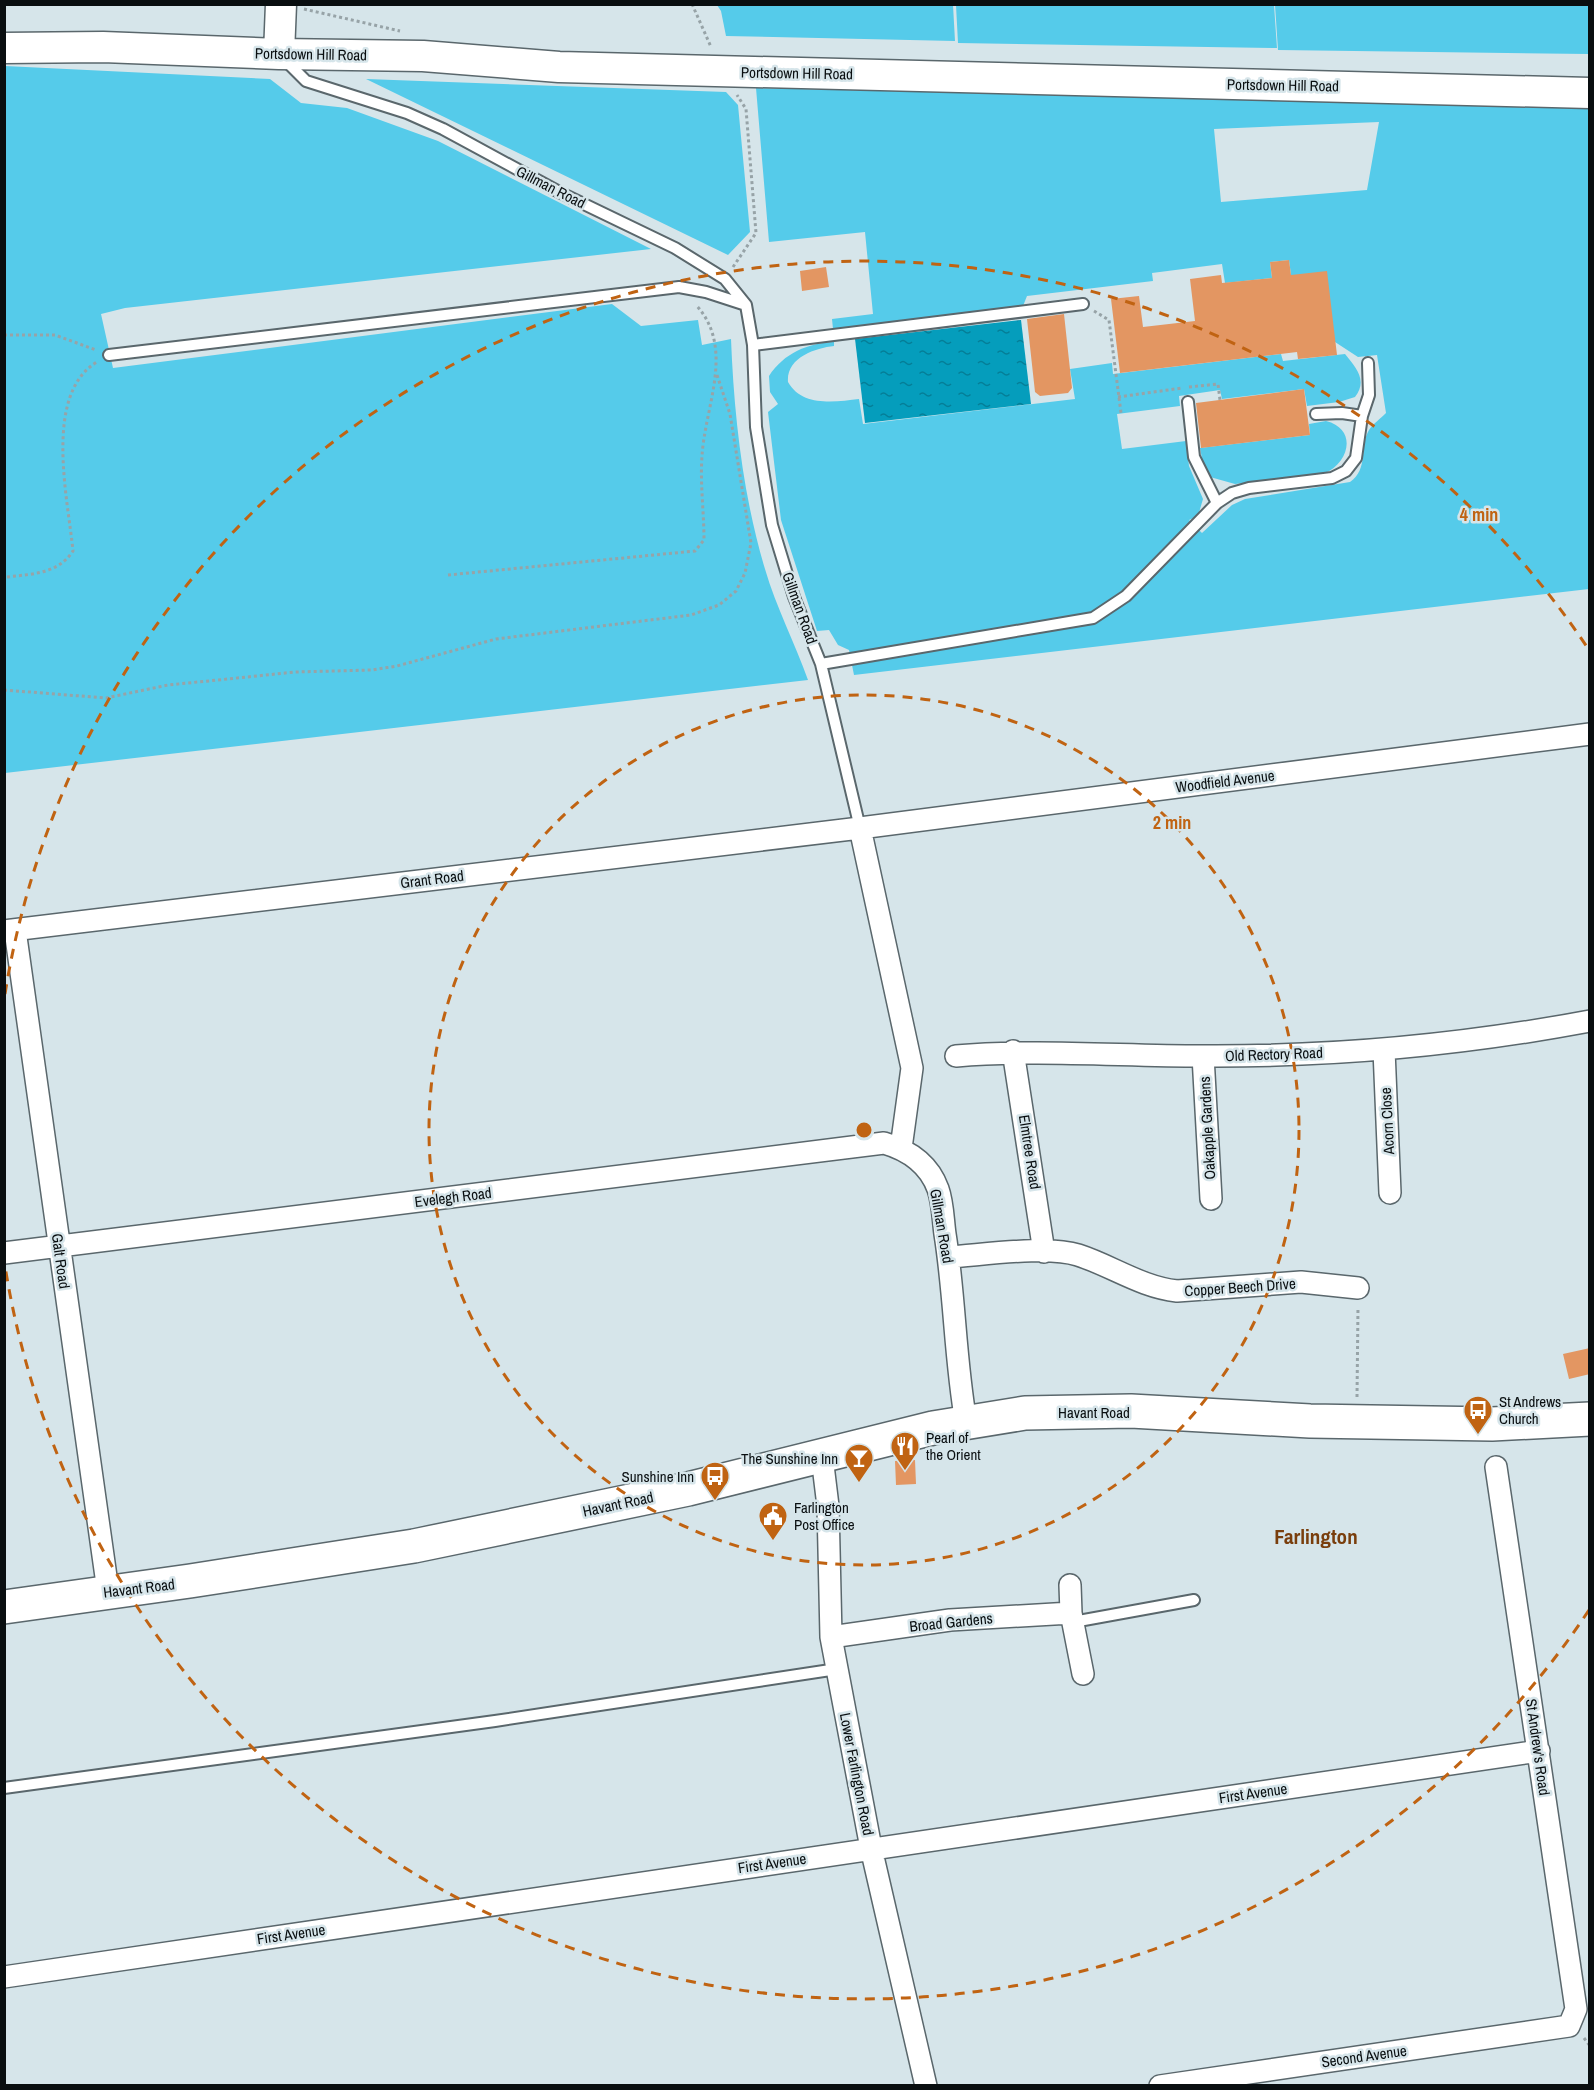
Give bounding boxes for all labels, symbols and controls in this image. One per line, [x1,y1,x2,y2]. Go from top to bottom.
street label: Portsdown Hill Road [255,43,367,65]
street label: Portsdown Hill Road [741,62,853,84]
street label: Portsdown Hill Road [1227,74,1339,96]
street label: Gillman Road [513,161,589,213]
text: 4 min [1460,502,1498,527]
street label: Gillman Road [777,569,823,647]
street label: Woodfield Avenue [1174,765,1276,797]
text: 2 min [1153,810,1191,835]
street label: Grant Road [399,865,465,893]
street label: Old Rectory Road [1225,1042,1323,1066]
street label: Oakapple Gardens [1194,1076,1220,1180]
street label: Acorn Close [1375,1087,1399,1156]
street label: Elmtree Road [1014,1113,1046,1191]
centre of rings [854,1120,874,1140]
street label: Evelegh Road [413,1182,493,1212]
street label: Gillman Road [925,1187,959,1265]
street label: Galt Road [47,1232,75,1290]
street label: Copper Beech Drive [1184,1273,1296,1301]
place label: St Andrews Church [1499,1391,1561,1429]
bus stop icon: St Andrews Church [1462,1394,1494,1436]
street label: Havant Road [1058,1402,1130,1423]
place label: Pearl of the Orient [926,1427,981,1465]
restaurant icon: Pearl of the Orient [889,1430,921,1472]
bar icon: The Sunshine Inn [843,1442,875,1484]
place label: The Sunshine Inn [741,1448,838,1469]
bus stop icon: Sunshine Inn [699,1460,731,1502]
place label: Sunshine Inn [622,1466,694,1487]
street label: Havant Road [581,1486,655,1522]
place label: Farlington Post Office [794,1497,855,1535]
public building icon: Farlington Post Office [757,1500,789,1542]
district label: Farlington [1274,1522,1358,1551]
street label: Havant Road [102,1573,176,1603]
street label: Broad Gardens [908,1607,994,1637]
street label: St Andrew's Road [1521,1697,1555,1797]
street label: Lower Farlington Road [835,1711,879,1837]
street label: First Avenue [1217,1778,1289,1808]
street label: First Avenue [736,1848,808,1878]
street label: First Avenue [255,1919,327,1949]
street label: Second Avenue [1320,2040,1408,2072]

